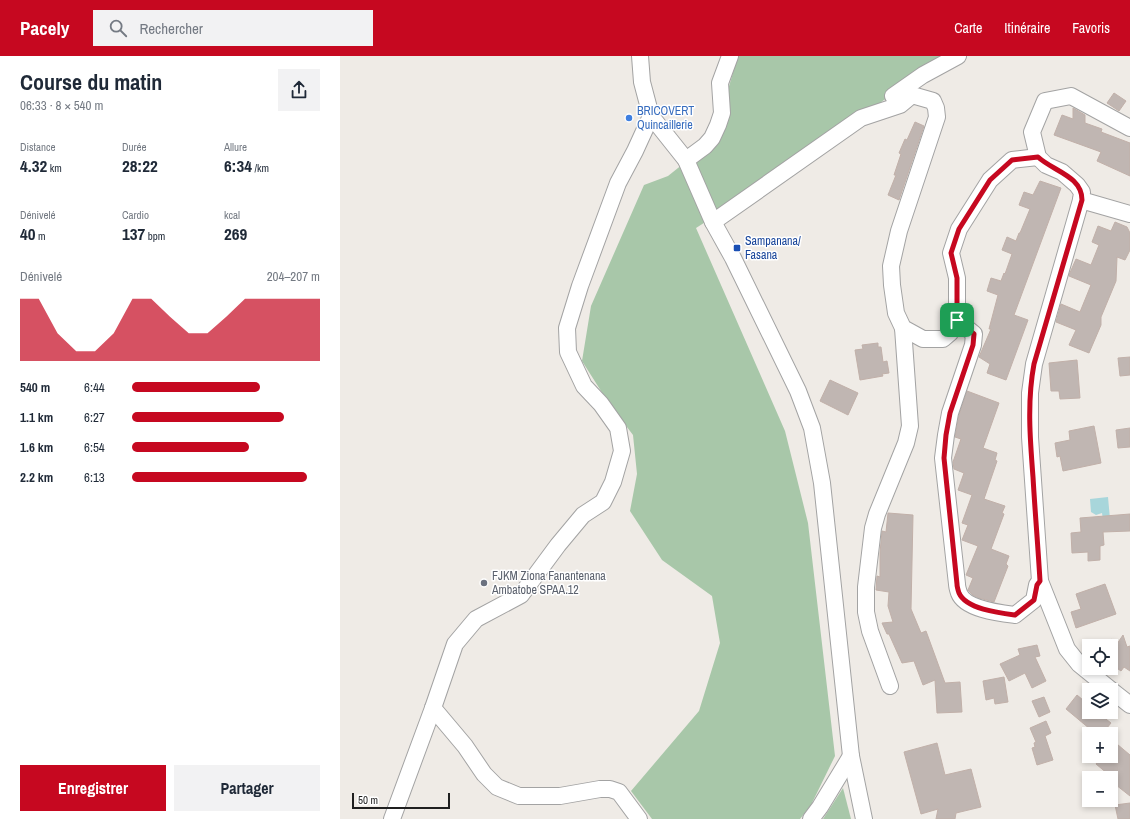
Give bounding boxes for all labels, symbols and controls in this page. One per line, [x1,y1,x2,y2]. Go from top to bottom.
search box [93,10,373,46]
text: Pacely [20,15,69,41]
icon: search [107,17,129,39]
text: Rechercher [139,18,203,39]
text: Carte [954,19,982,37]
text: Itinéraire [1004,19,1050,37]
text: Favoris [1072,19,1110,37]
text: Course du matin [20,67,162,97]
button: share [278,69,320,111]
text: 06:33 · 8 × 540 m [20,97,103,114]
place label: BRICOVERT Quincaillerie [637,103,694,133]
marker: BRICOVERT Quincaillerie [624,113,634,123]
text: Distance [20,140,56,154]
text: Durée [122,140,147,154]
text: Allure [224,140,247,154]
text: 4.32 [20,154,47,177]
text: 28:22 [122,154,158,177]
text: 6:34 [224,154,252,177]
text: km [47,161,62,175]
text: /km [252,161,269,175]
text: Dénivelé [20,208,56,222]
text: Cardio [122,208,149,222]
text: kcal [224,208,240,222]
text: 40 [20,222,36,245]
text: 137 [122,222,145,245]
text: 269 [224,222,247,245]
text: m [36,229,46,243]
text: bpm [145,229,165,243]
place label: Sampanana/ Fasana [745,233,801,263]
marker: Sampanana/ Fasana [732,243,742,253]
text: Dénivelé [20,268,62,285]
text: 204–207 m [267,268,320,285]
pin [940,303,974,337]
icon: arrive [946,309,968,331]
text: 540 m [20,379,50,396]
text: 6:44 [84,379,105,396]
text: 1.1 km [20,409,53,426]
text: 6:27 [84,409,105,426]
text: 1.6 km [20,439,53,456]
text: 6:54 [84,439,105,456]
text: 2.2 km [20,469,53,486]
text: 6:13 [84,469,105,486]
place label: FJKM Ziona Fanantenana Ambatobe SPAA.12 [491,568,606,598]
marker: FJKM Ziona Fanantenana Ambatobe SPAA.12 [479,578,489,588]
map controls [1082,639,1118,807]
button: locate [1082,639,1118,675]
button: layers [1082,683,1118,719]
button: + [1082,727,1118,763]
button: Enregistrer [20,765,166,811]
button: Partager [174,765,320,811]
button: − [1082,771,1118,807]
scale bar [352,791,450,810]
text: 50 m [358,793,378,807]

